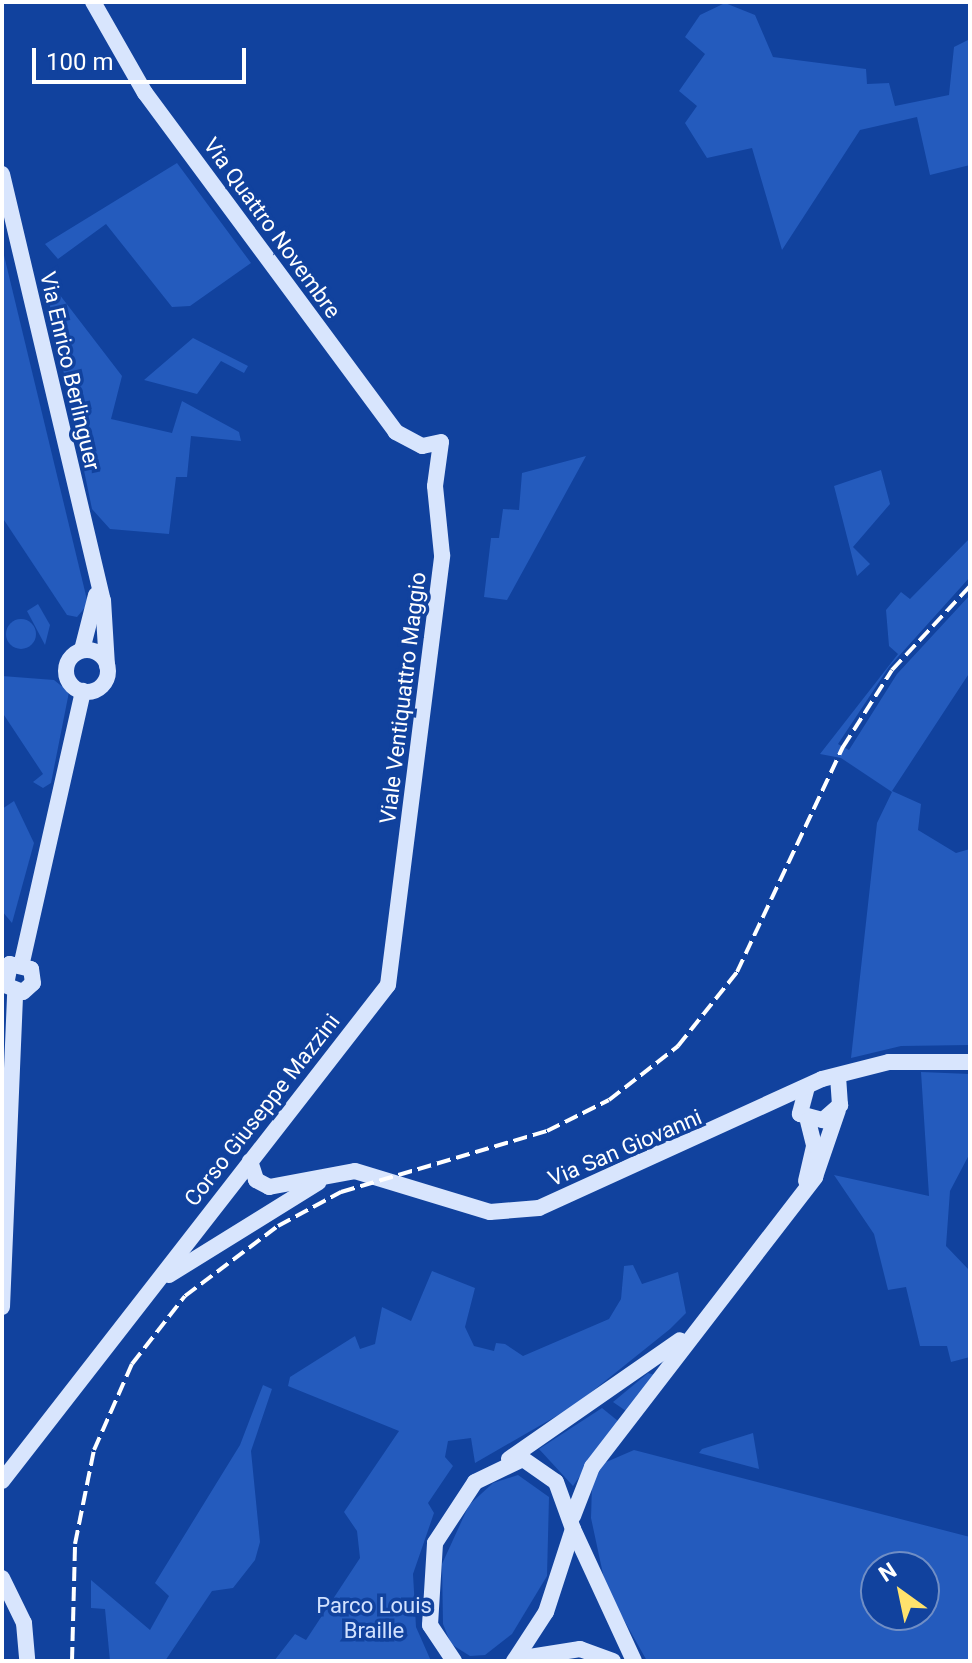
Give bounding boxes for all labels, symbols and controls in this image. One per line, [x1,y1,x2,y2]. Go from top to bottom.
scale bar [36,32,250,82]
text: 100 m [46,48,113,76]
street label: Via Quattro Novembre [198,133,346,323]
street label: Via Enrico Berlinguer [34,269,106,473]
street label: Viale Ventiquattro Maggio [374,570,432,826]
street label: Corso Giuseppe Mazzini [179,1009,345,1211]
street label: Via San Giovanni [544,1104,706,1192]
north arrow [860,1551,940,1631]
text: N [874,1557,901,1587]
park label: Parco Louis Braille [316,1592,432,1644]

